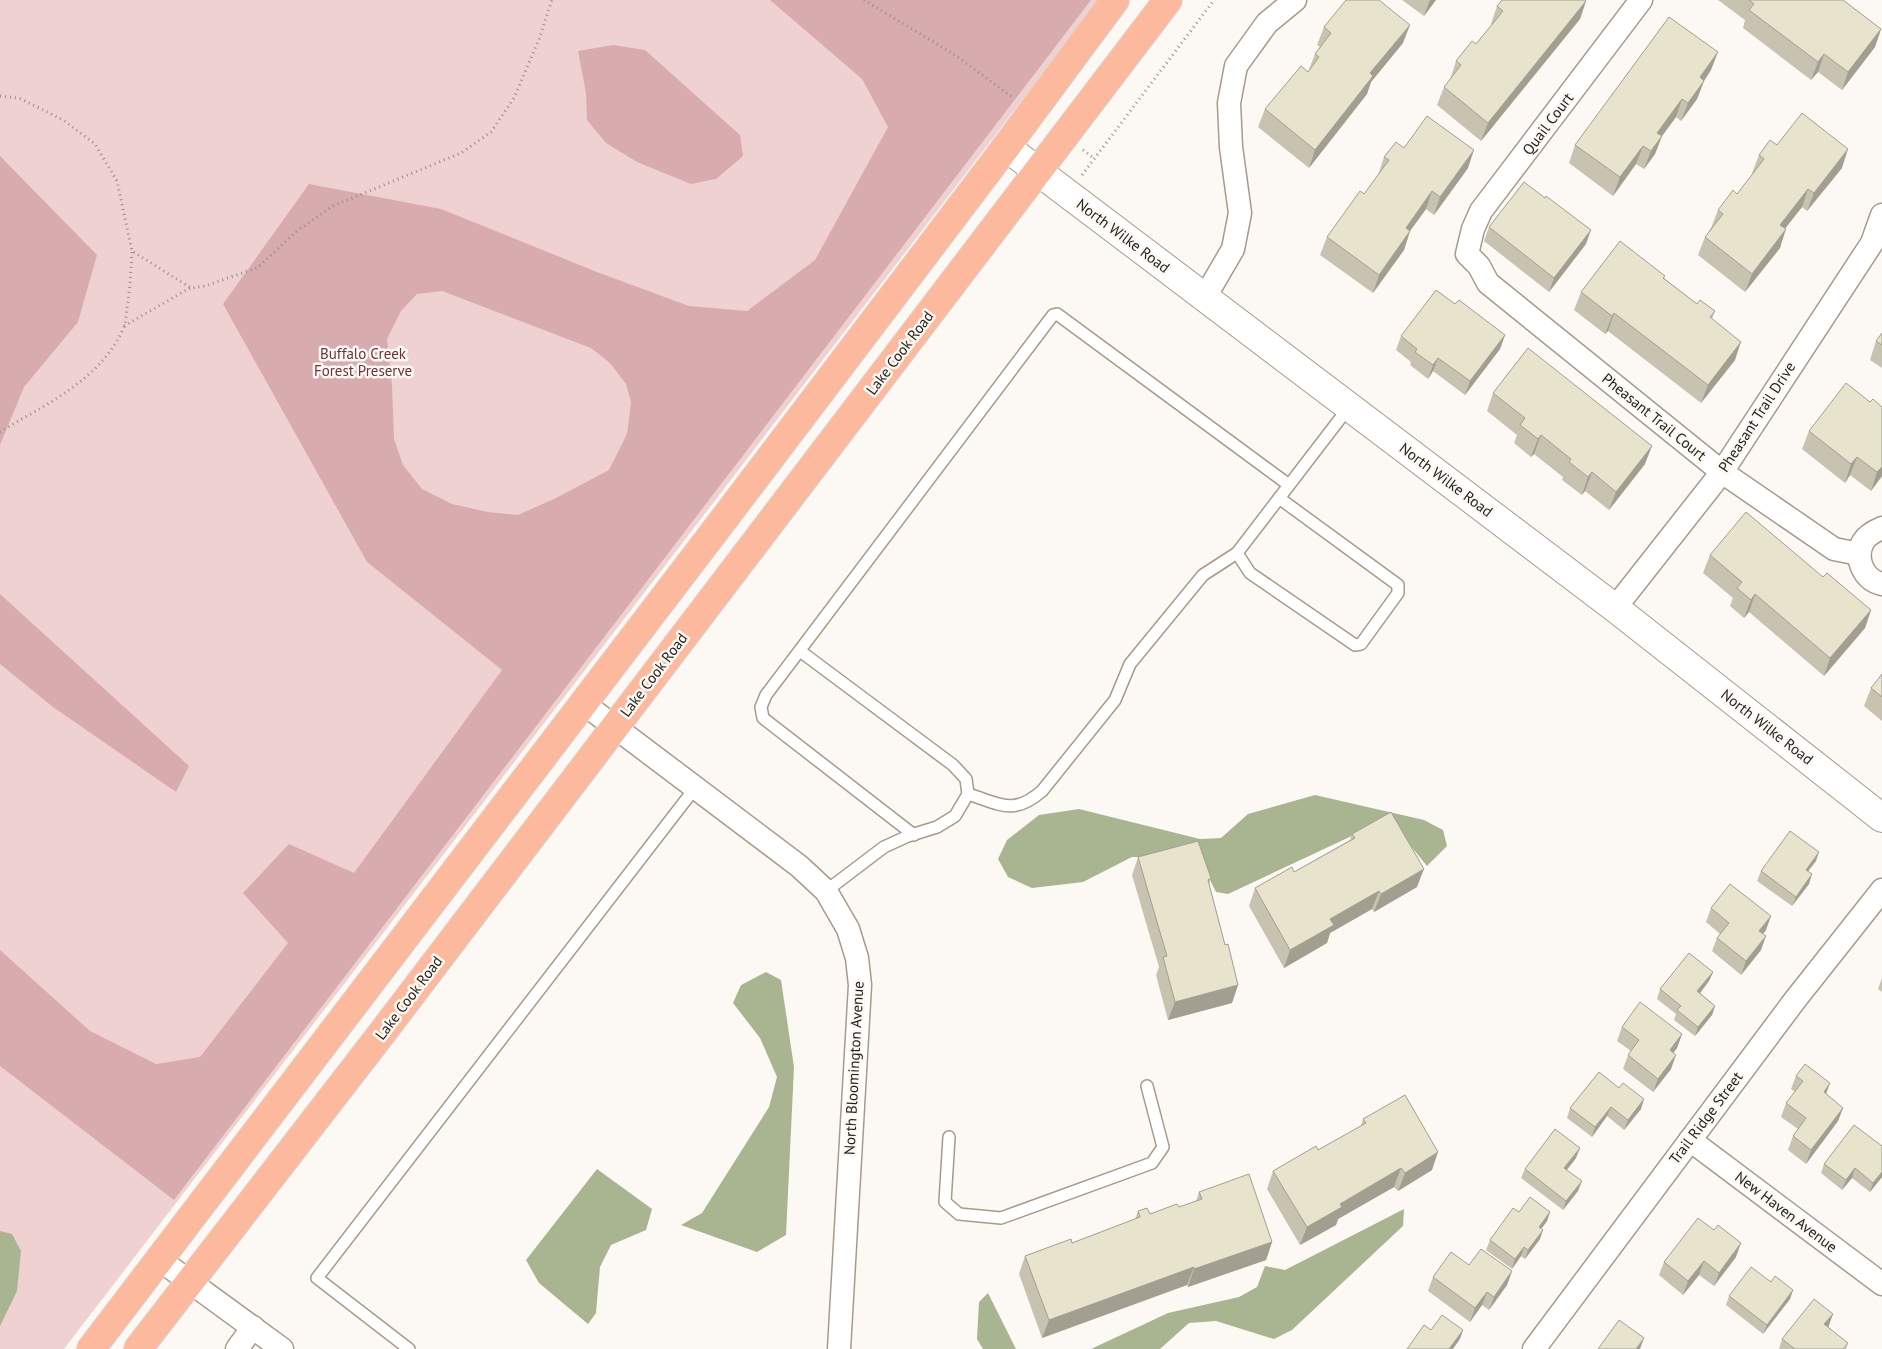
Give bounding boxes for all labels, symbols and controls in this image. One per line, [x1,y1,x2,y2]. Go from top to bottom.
street label: Quail Court [1518,89,1577,159]
street label: North Wilke Road [1073,194,1174,277]
street label: Lake Cook Road [862,307,937,398]
park label: Buffalo Creek Forest Preserve [314,344,412,380]
street label: Pheasant Trail Drive [1714,358,1799,475]
street label: Pheasant Trail Court [1598,369,1710,465]
street label: North Wilke Road [1396,438,1497,521]
street label: Lake Cook Road [616,629,691,720]
street label: North Wilke Road [1717,685,1817,769]
street label: Lake Cook Road [371,952,446,1043]
street label: North Bloomington Avenue [839,980,868,1155]
street label: Trail Ridge Street [1665,1068,1746,1168]
street label: New Haven Avenue [1731,1167,1841,1256]

